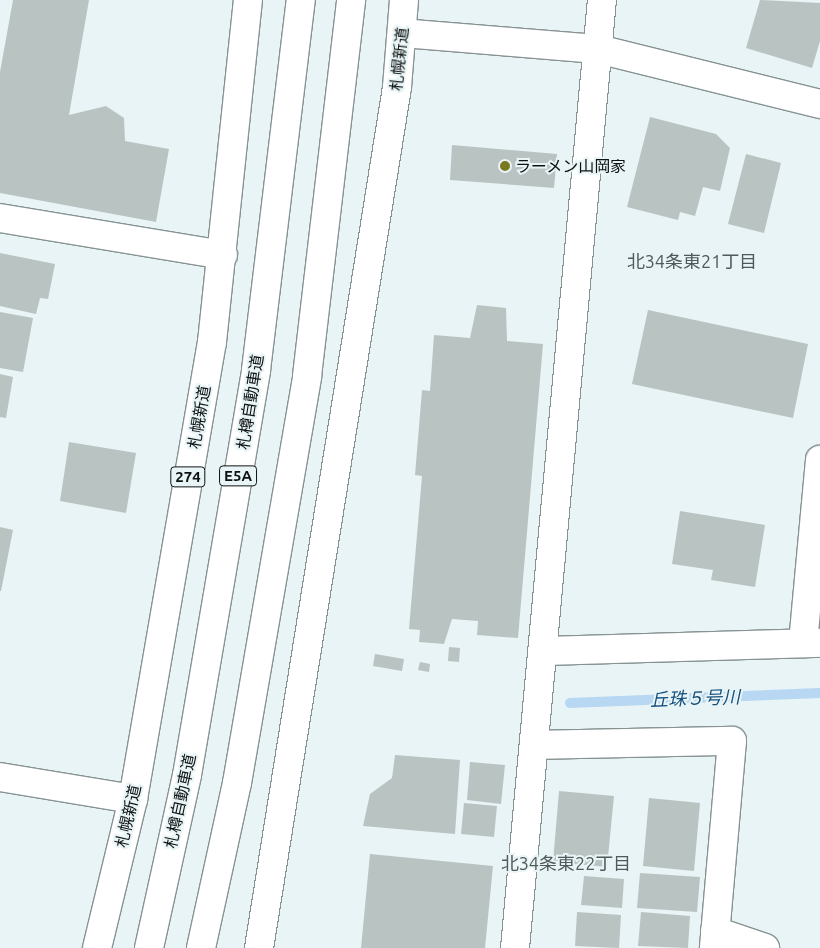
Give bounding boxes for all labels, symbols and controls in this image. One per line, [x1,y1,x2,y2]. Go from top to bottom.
street label: 札幌新道 [386,26,412,92]
place label: ラーメン山岡家 [515,156,627,176]
marker: ラーメン山岡家 [499,160,511,172]
district label: 北34条東21丁目 [627,250,757,272]
street label: 札樽自動車道 [233,353,267,451]
street label: 札幌新道 [184,384,214,450]
road number: 274 [169,464,207,490]
road number: E5A [218,464,258,488]
water label: 丘珠５号川 [650,686,740,710]
street label: 札樽自動車道 [161,752,199,850]
street label: 札幌新道 [111,783,145,849]
district label: 北34条東22丁目 [501,852,631,874]

